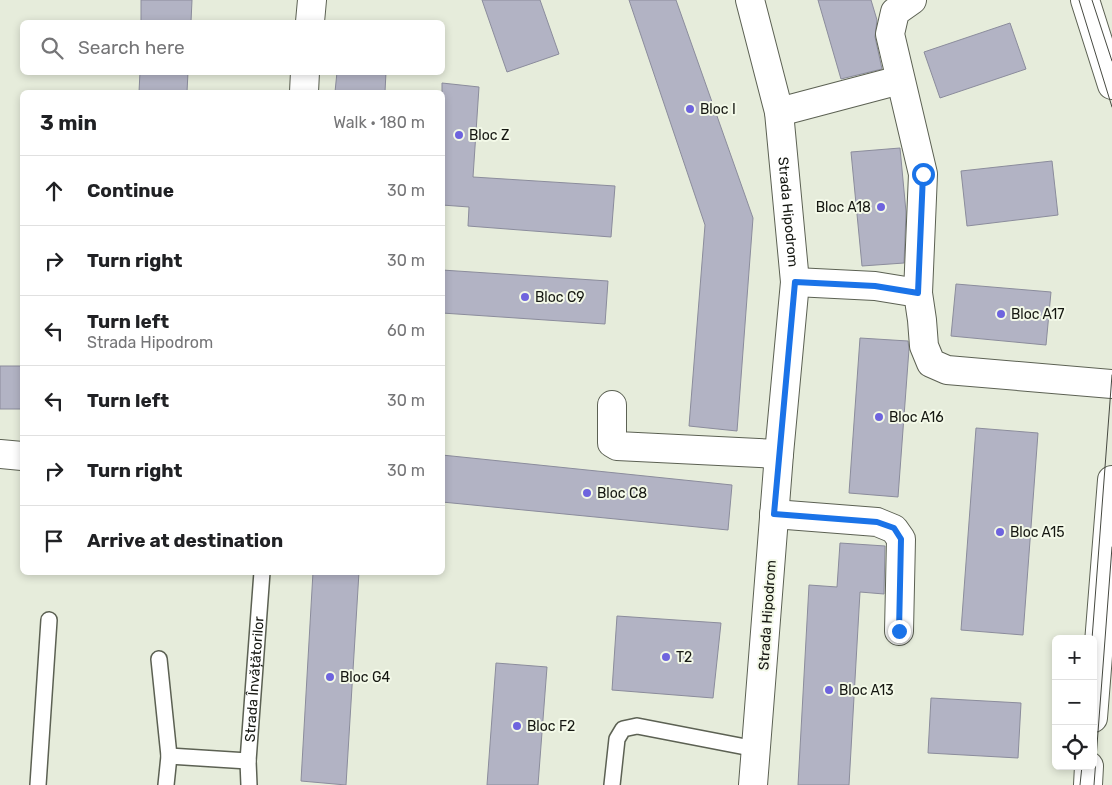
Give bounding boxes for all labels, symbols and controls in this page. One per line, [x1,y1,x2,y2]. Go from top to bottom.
search box [20,20,445,75]
icon: search [38,34,66,62]
text: Search here [78,36,185,59]
place label: Bloc I [700,101,736,118]
marker: Bloc I [684,103,696,115]
text: 3 min [40,110,97,135]
text: Walk · 180 m [333,113,425,132]
place label: Bloc Z [469,127,509,144]
marker: Bloc Z [453,129,465,141]
street label: Strada Hipodrom [774,156,802,268]
route start [912,163,935,186]
icon: ahead [40,177,68,205]
text: Continue [87,179,174,202]
text: 30 m [387,181,425,200]
place label: Bloc A18 [816,199,871,216]
marker: Bloc A18 [875,201,887,213]
icon: right [40,247,68,275]
text: Turn right [87,249,182,272]
text: 30 m [387,251,425,270]
place label: Bloc C9 [535,289,585,306]
marker: Bloc C9 [519,291,531,303]
place label: Bloc A17 [1011,306,1065,323]
marker: Bloc A17 [995,308,1007,320]
text: Turn left [87,310,169,333]
icon: left [40,317,68,345]
text: 60 m [387,321,425,340]
text: Strada Hipodrom [87,333,213,352]
icon: left [40,387,68,415]
text: Turn left [87,389,169,412]
text: 30 m [387,391,425,410]
place label: Bloc A16 [889,409,944,426]
marker: Bloc A16 [873,411,885,423]
icon: right [40,457,68,485]
text: Turn right [87,459,182,482]
text: 30 m [387,461,425,480]
place label: Bloc C8 [597,485,647,502]
marker: Bloc C8 [581,487,593,499]
place label: Bloc A15 [1010,524,1065,541]
marker: Bloc A15 [994,526,1006,538]
icon: arrive [40,527,68,555]
text: Arrive at destination [87,529,283,552]
street label: Strada Hipodrom [755,559,780,671]
street label: Strada Învățătorilor [241,615,268,743]
route end [888,620,911,643]
map controls [1052,635,1097,770]
button: + [1052,635,1097,680]
place label: T2 [676,649,692,666]
marker: T2 [660,651,672,663]
place label: Bloc G4 [340,669,390,686]
marker: Bloc G4 [324,671,336,683]
button: − [1052,680,1097,725]
place label: Bloc A13 [839,682,894,699]
marker: Bloc A13 [823,684,835,696]
place label: Bloc F2 [527,718,575,735]
marker: Bloc F2 [511,720,523,732]
button: locate [1052,725,1097,770]

